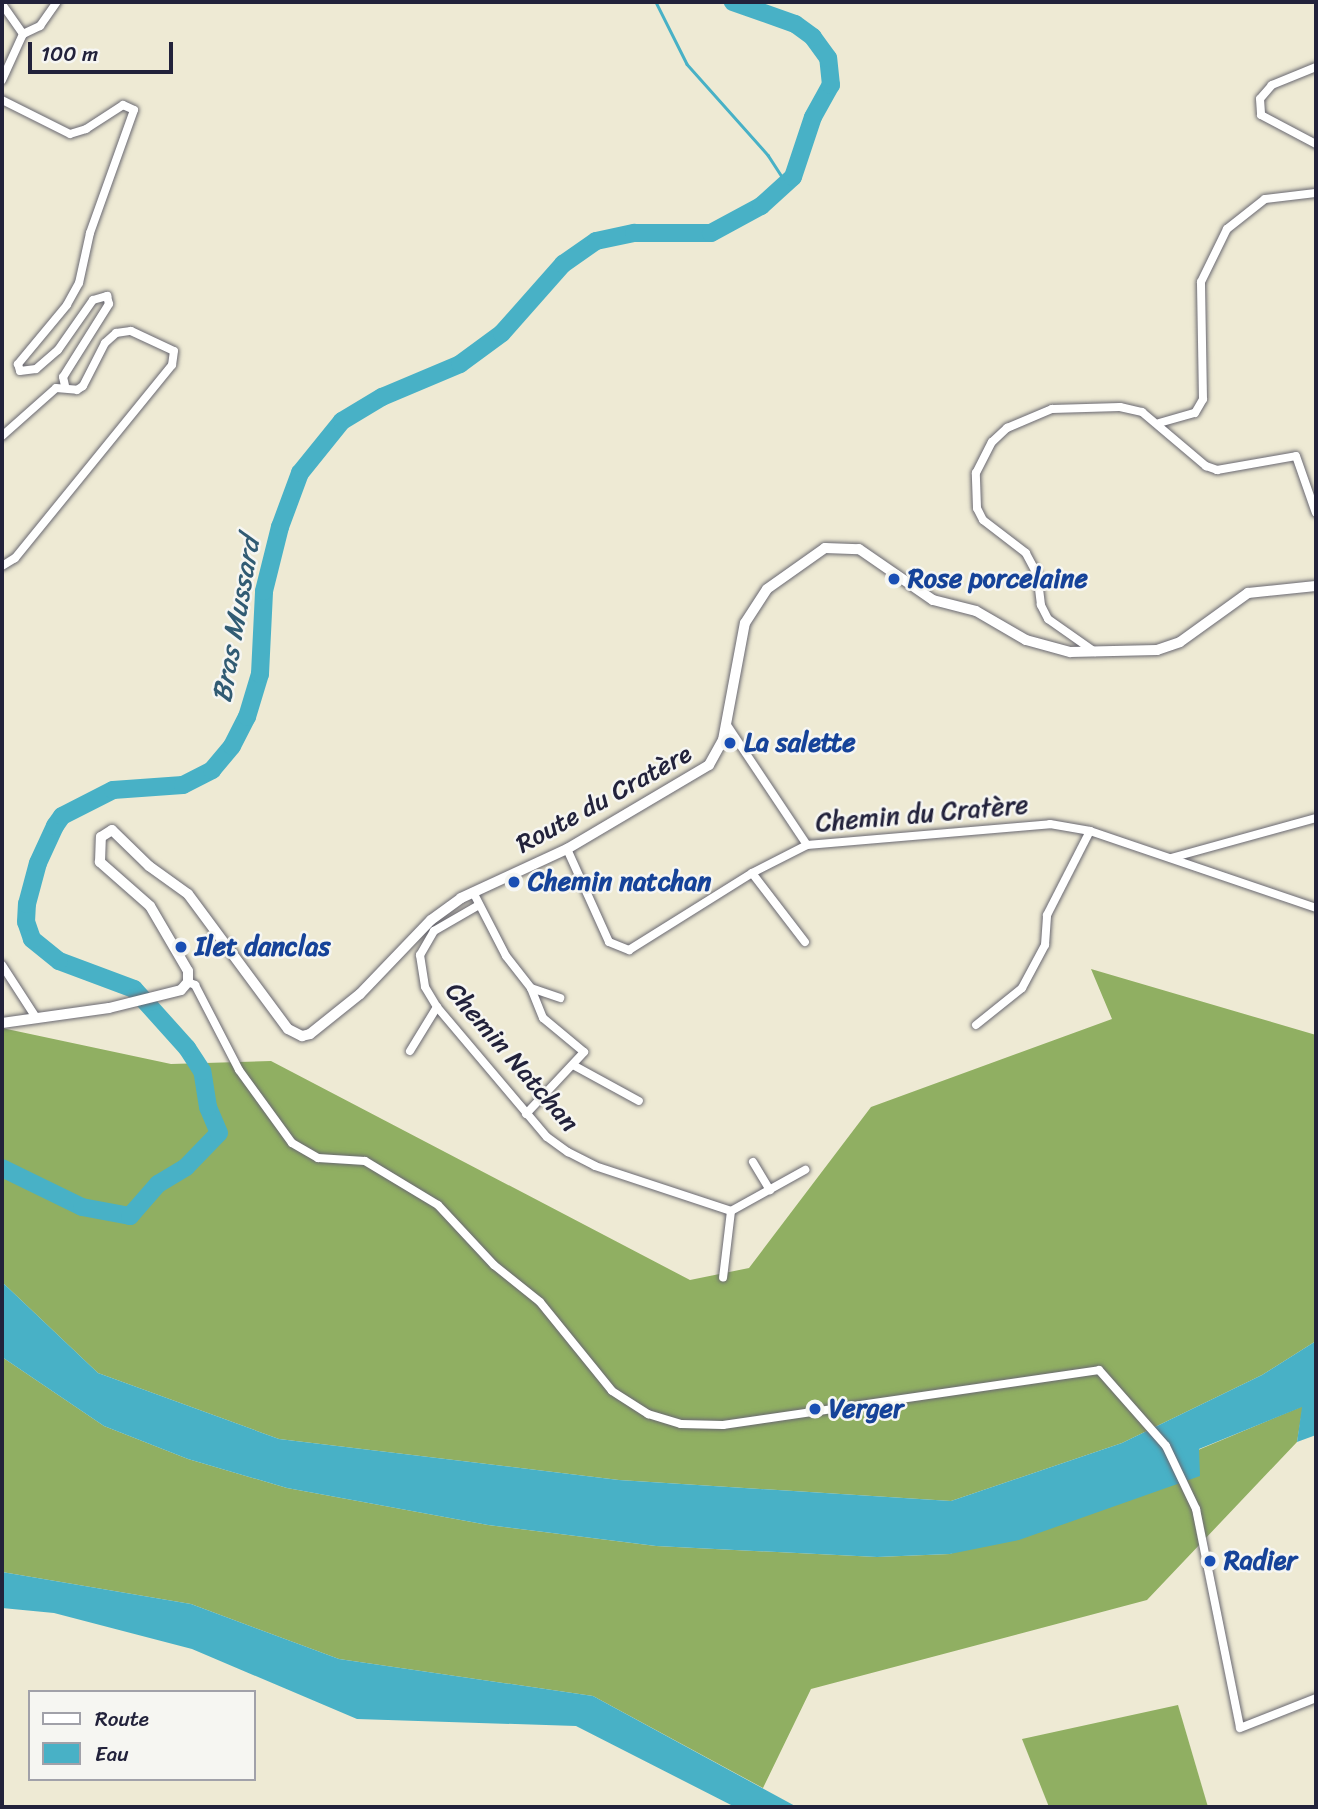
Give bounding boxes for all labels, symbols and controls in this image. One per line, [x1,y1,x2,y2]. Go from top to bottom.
scale bar [32,28,177,72]
text: 100 m [41,35,98,73]
water label: Bras Mussard [205,535,267,705]
place label: Rose porcelaine [908,563,1088,595]
marker: Rose porcelaine [886,571,902,587]
place label: La salette [744,727,856,759]
marker: La salette [722,735,738,751]
street label: Route du Cratère [510,738,698,860]
street label: Chemin du Cratère [814,789,1030,839]
place label: Chemin natchan [528,866,711,898]
marker: Chemin natchan [506,874,522,890]
place label: Ilet danclas [195,931,330,963]
marker: Ilet danclas [173,939,189,955]
street label: Chemin Natchan [439,976,585,1138]
place label: Verger [829,1393,904,1425]
marker: Verger [807,1401,823,1417]
place label: Radier [1224,1545,1297,1577]
marker: Radier [1202,1553,1218,1569]
legend [28,1690,256,1781]
text: Route [95,1700,149,1738]
text: Eau [95,1735,128,1773]

